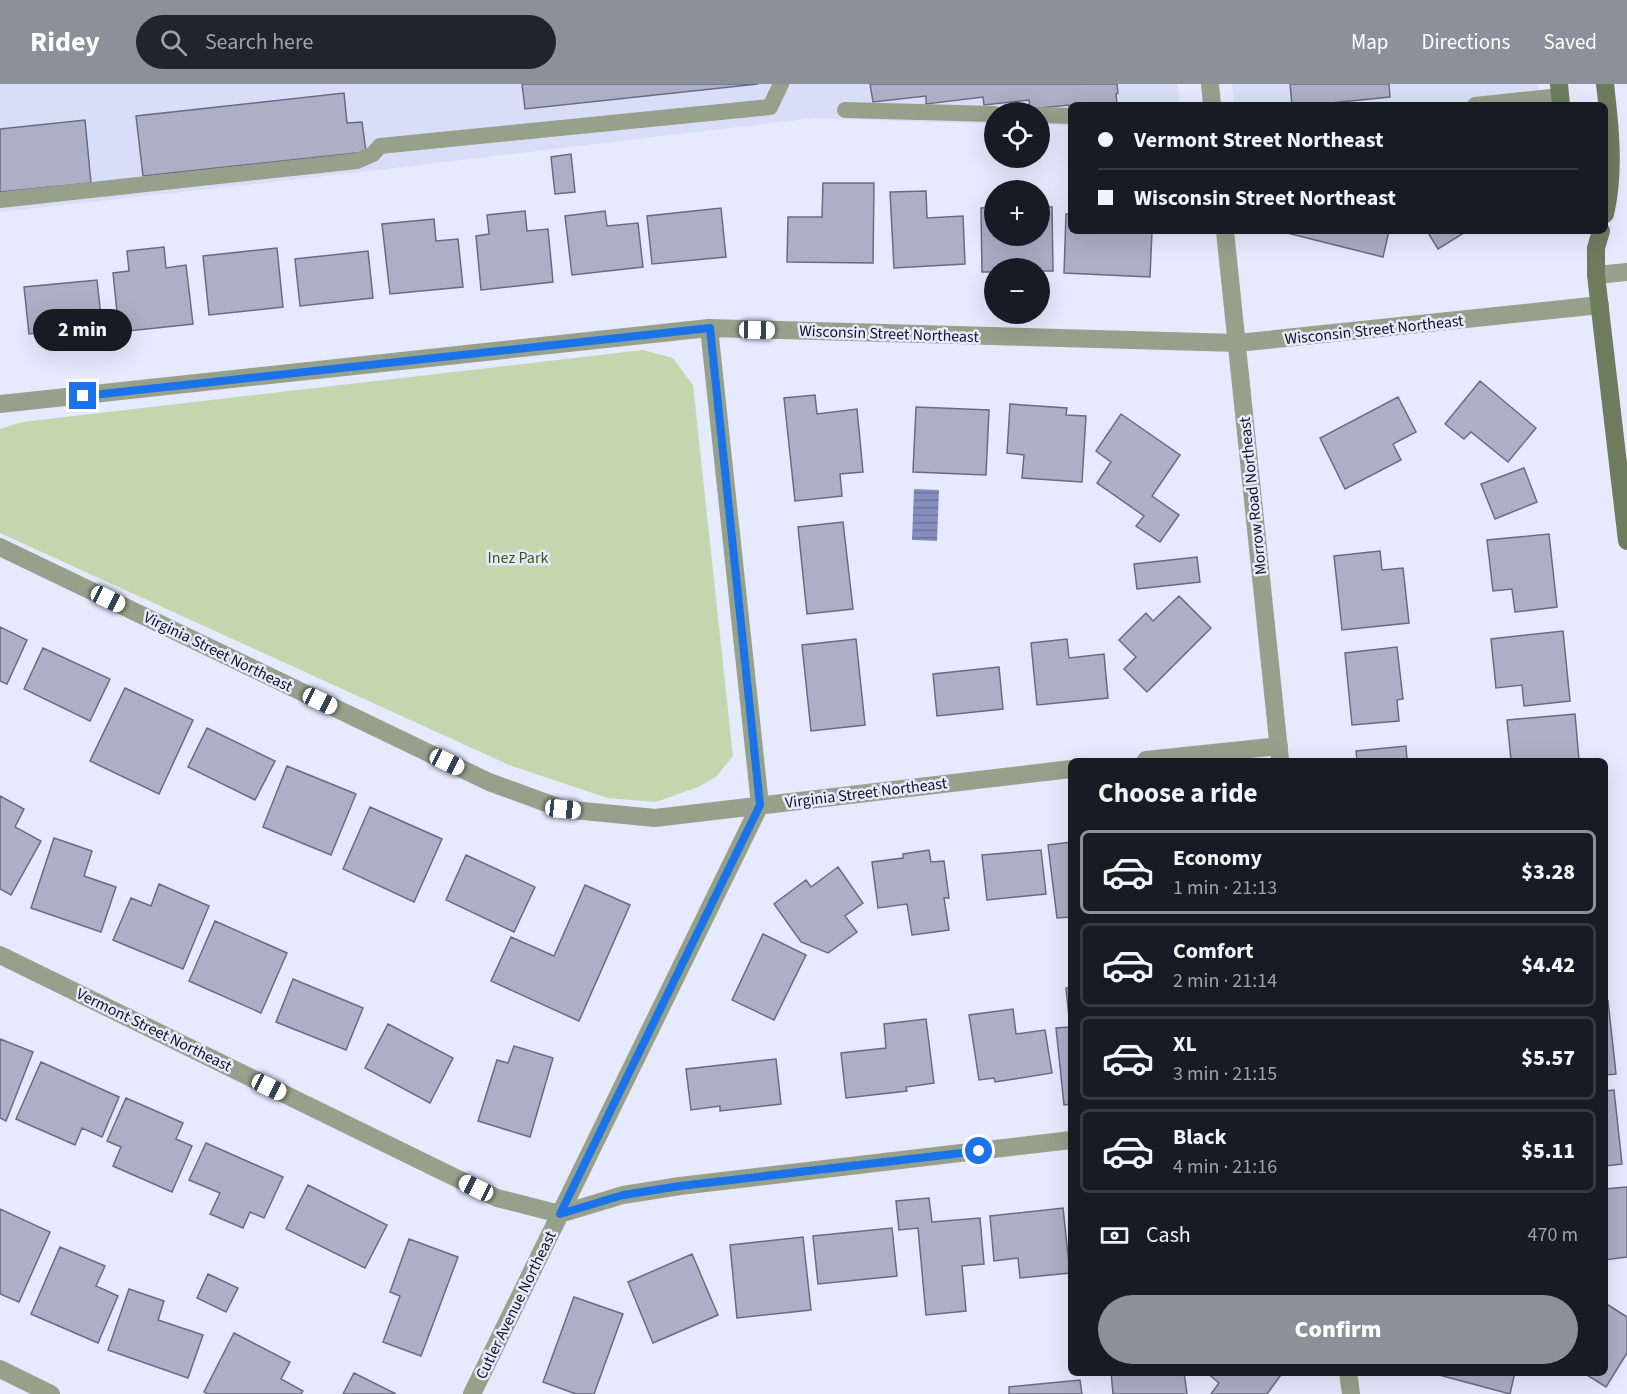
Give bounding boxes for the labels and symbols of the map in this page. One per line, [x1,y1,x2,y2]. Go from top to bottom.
callout: 2 min [34,309,132,351]
street label: Wisconsin Street Northeast [1283,310,1465,350]
street label: Wisconsin Street Northeast [799,320,980,348]
car [739,321,775,339]
route end [69,382,96,409]
street label: Morrow Road Northeast [1234,416,1272,576]
park label: Inez Park [488,547,548,569]
car [88,583,128,615]
street label: Virginia Street Northeast [140,606,297,698]
car [300,685,340,717]
car [427,746,467,778]
street label: Virginia Street Northeast [784,772,949,814]
car [544,798,582,820]
street label: Vermont Street Northeast [73,983,236,1077]
car [249,1071,289,1103]
route start [965,1137,992,1164]
car [456,1172,496,1204]
street label: Cutler Avenue Northeast [470,1227,562,1383]

